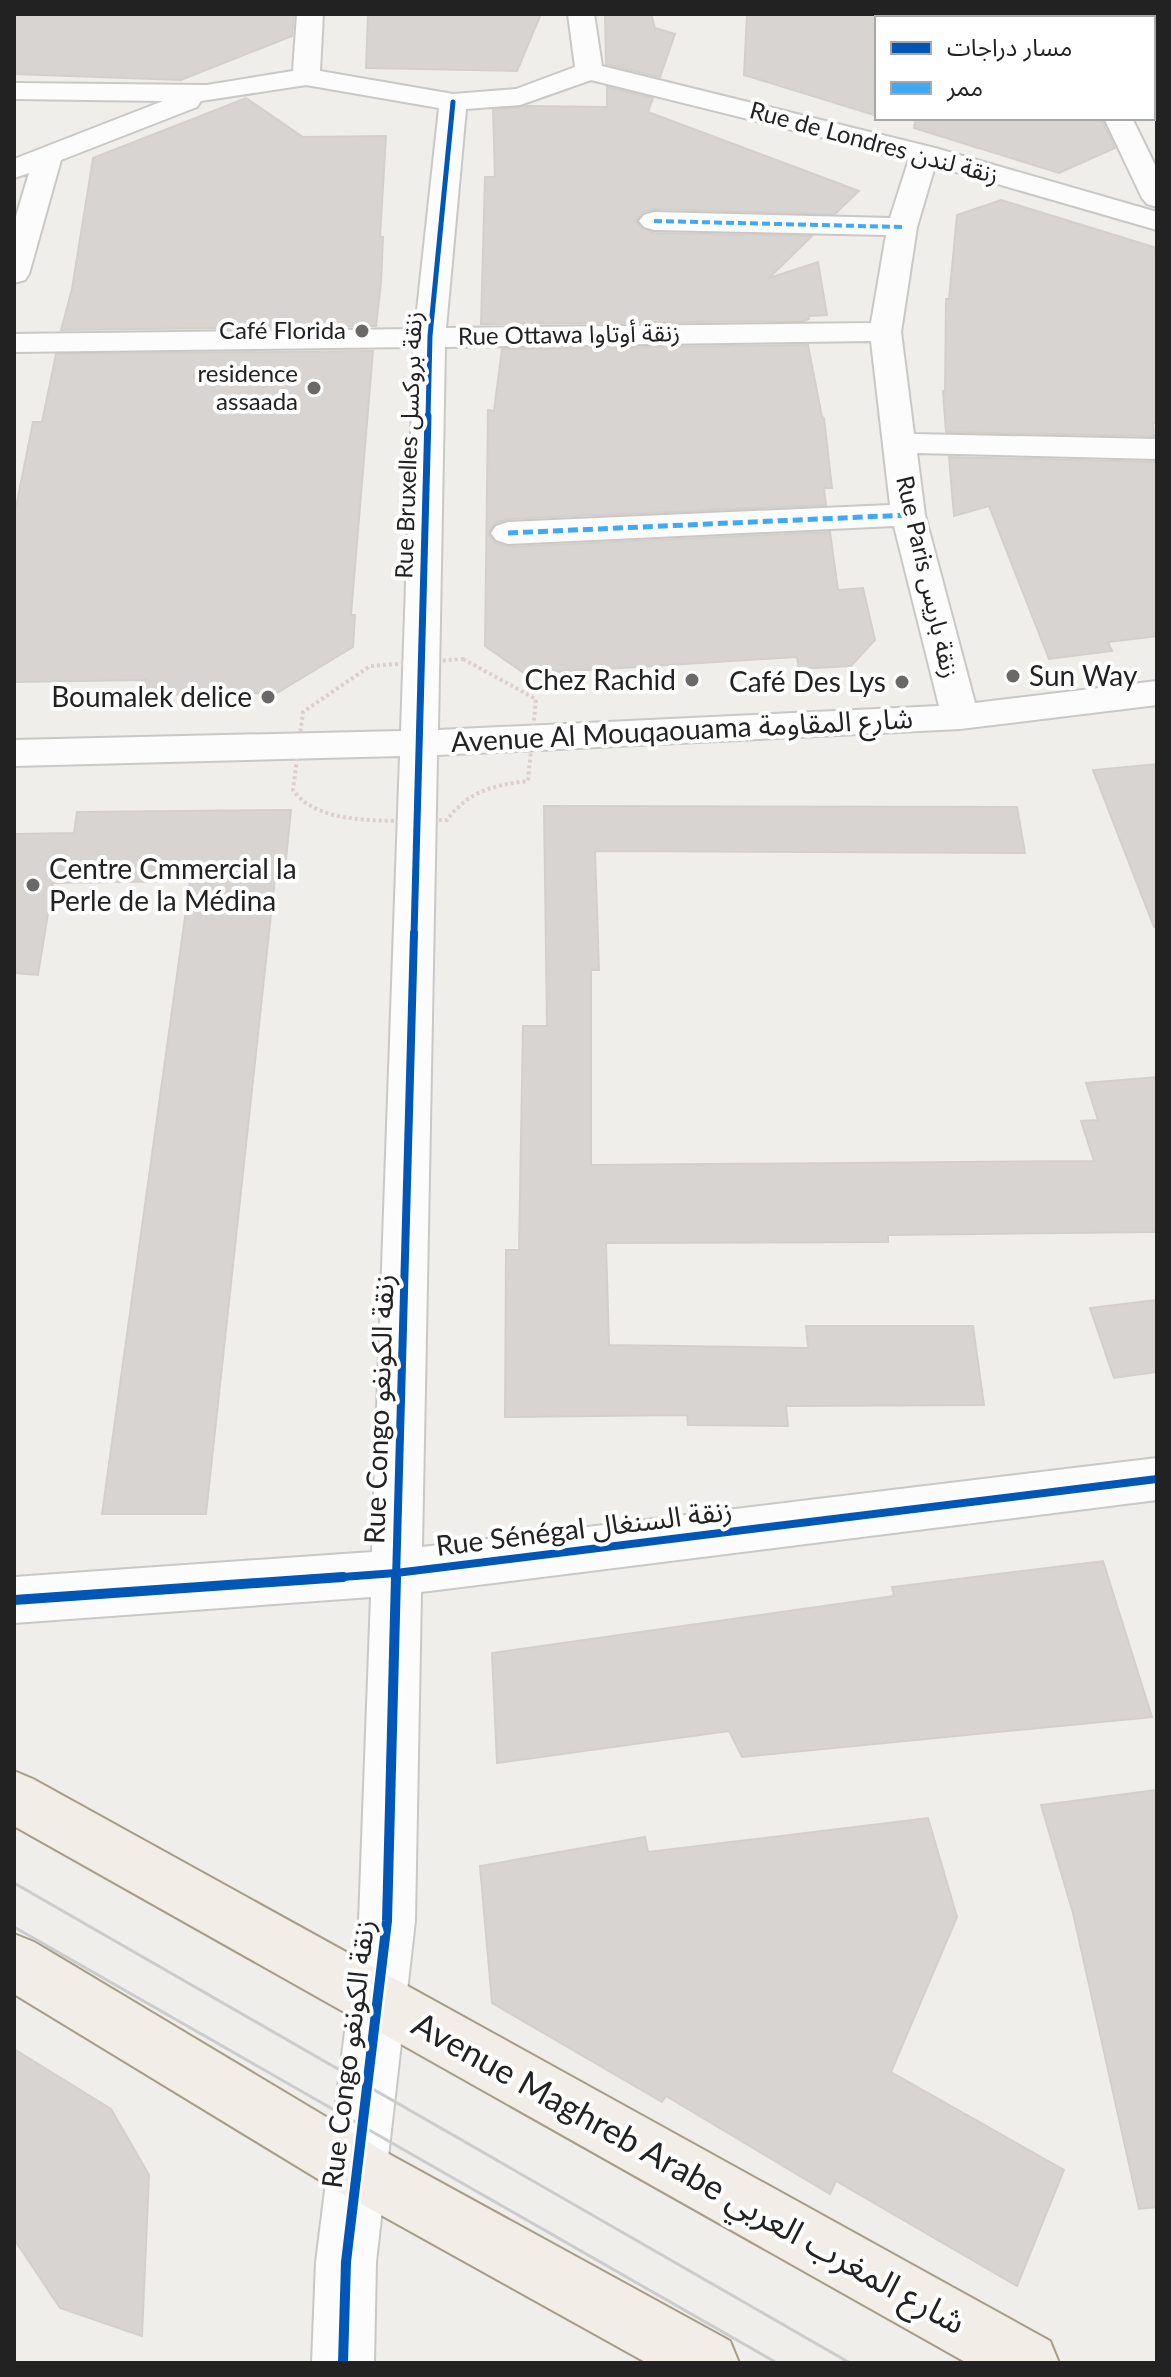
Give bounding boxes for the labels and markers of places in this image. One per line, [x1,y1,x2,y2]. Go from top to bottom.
place label: Café Florida [219,315,346,344]
marker: Café Florida [353,322,371,340]
place label: residence assaada [198,358,298,415]
marker: residence assaada [305,379,323,397]
place label: Sun Way [1029,658,1138,692]
place label: Chez Rachid [524,662,676,696]
place label: Café Des Lys [729,664,886,698]
marker: Sun Way [1004,667,1022,685]
marker: Chez Rachid [683,671,701,689]
marker: Café Des Lys [893,673,911,691]
place label: Boumalek delice [51,679,252,713]
marker: Boumalek delice [259,688,277,706]
place label: Centre Cmmercial la Perle de la Médina [49,851,297,917]
marker: Centre Cmmercial la Perle de la Médina [24,876,42,894]

